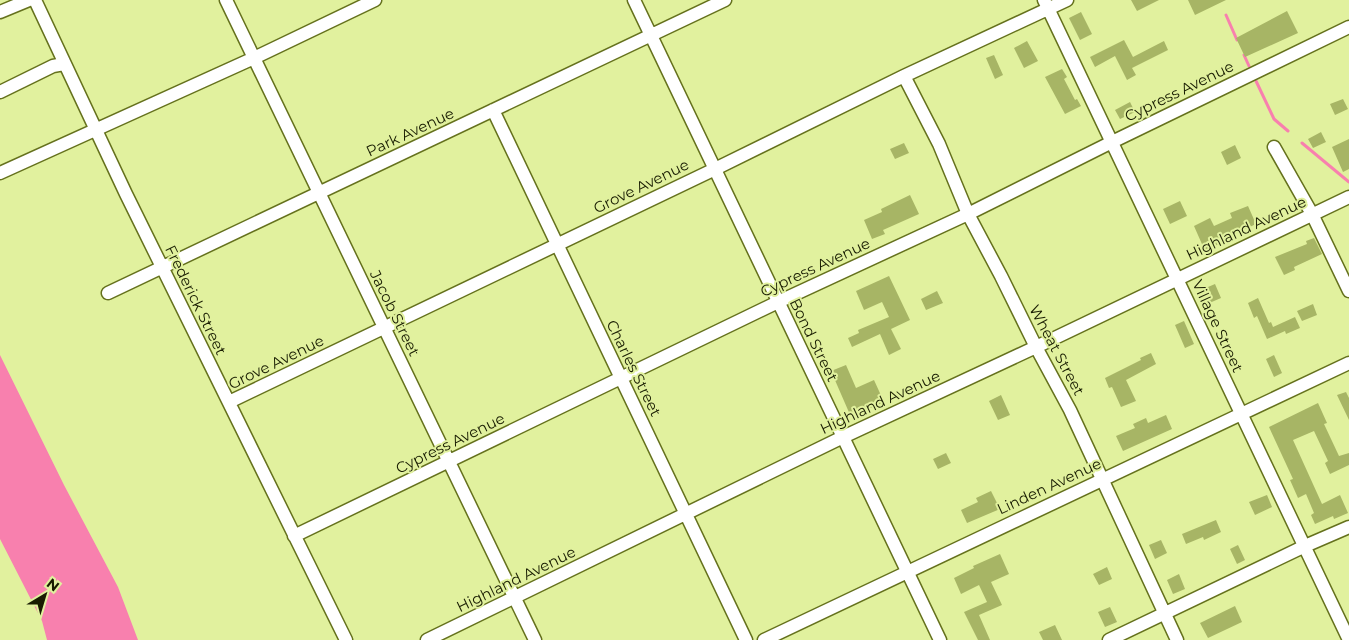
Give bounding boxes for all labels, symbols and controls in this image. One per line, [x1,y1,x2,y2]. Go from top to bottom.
street label: Cypress Avenue [1121,56,1237,126]
street label: Park Avenue [363,103,457,161]
street label: Grove Avenue [590,155,692,217]
street label: Highland Avenue [1183,192,1309,264]
street label: Cypress Avenue [757,233,873,301]
street label: Frederick Street [161,242,231,358]
street label: Jacob Street [366,266,424,359]
street label: Village Street [1188,277,1248,375]
street label: Bond Street [786,295,842,385]
street label: Wheat Street [1025,302,1089,398]
street label: Charles Street [602,317,666,419]
street label: Grove Avenue [225,331,327,393]
street label: Highland Avenue [817,366,943,438]
street label: Cypress Avenue [392,408,508,478]
street label: Linden Avenue [994,454,1104,518]
street label: Highland Avenue [453,542,579,616]
north arrow [20,570,70,620]
text: N [43,574,63,595]

